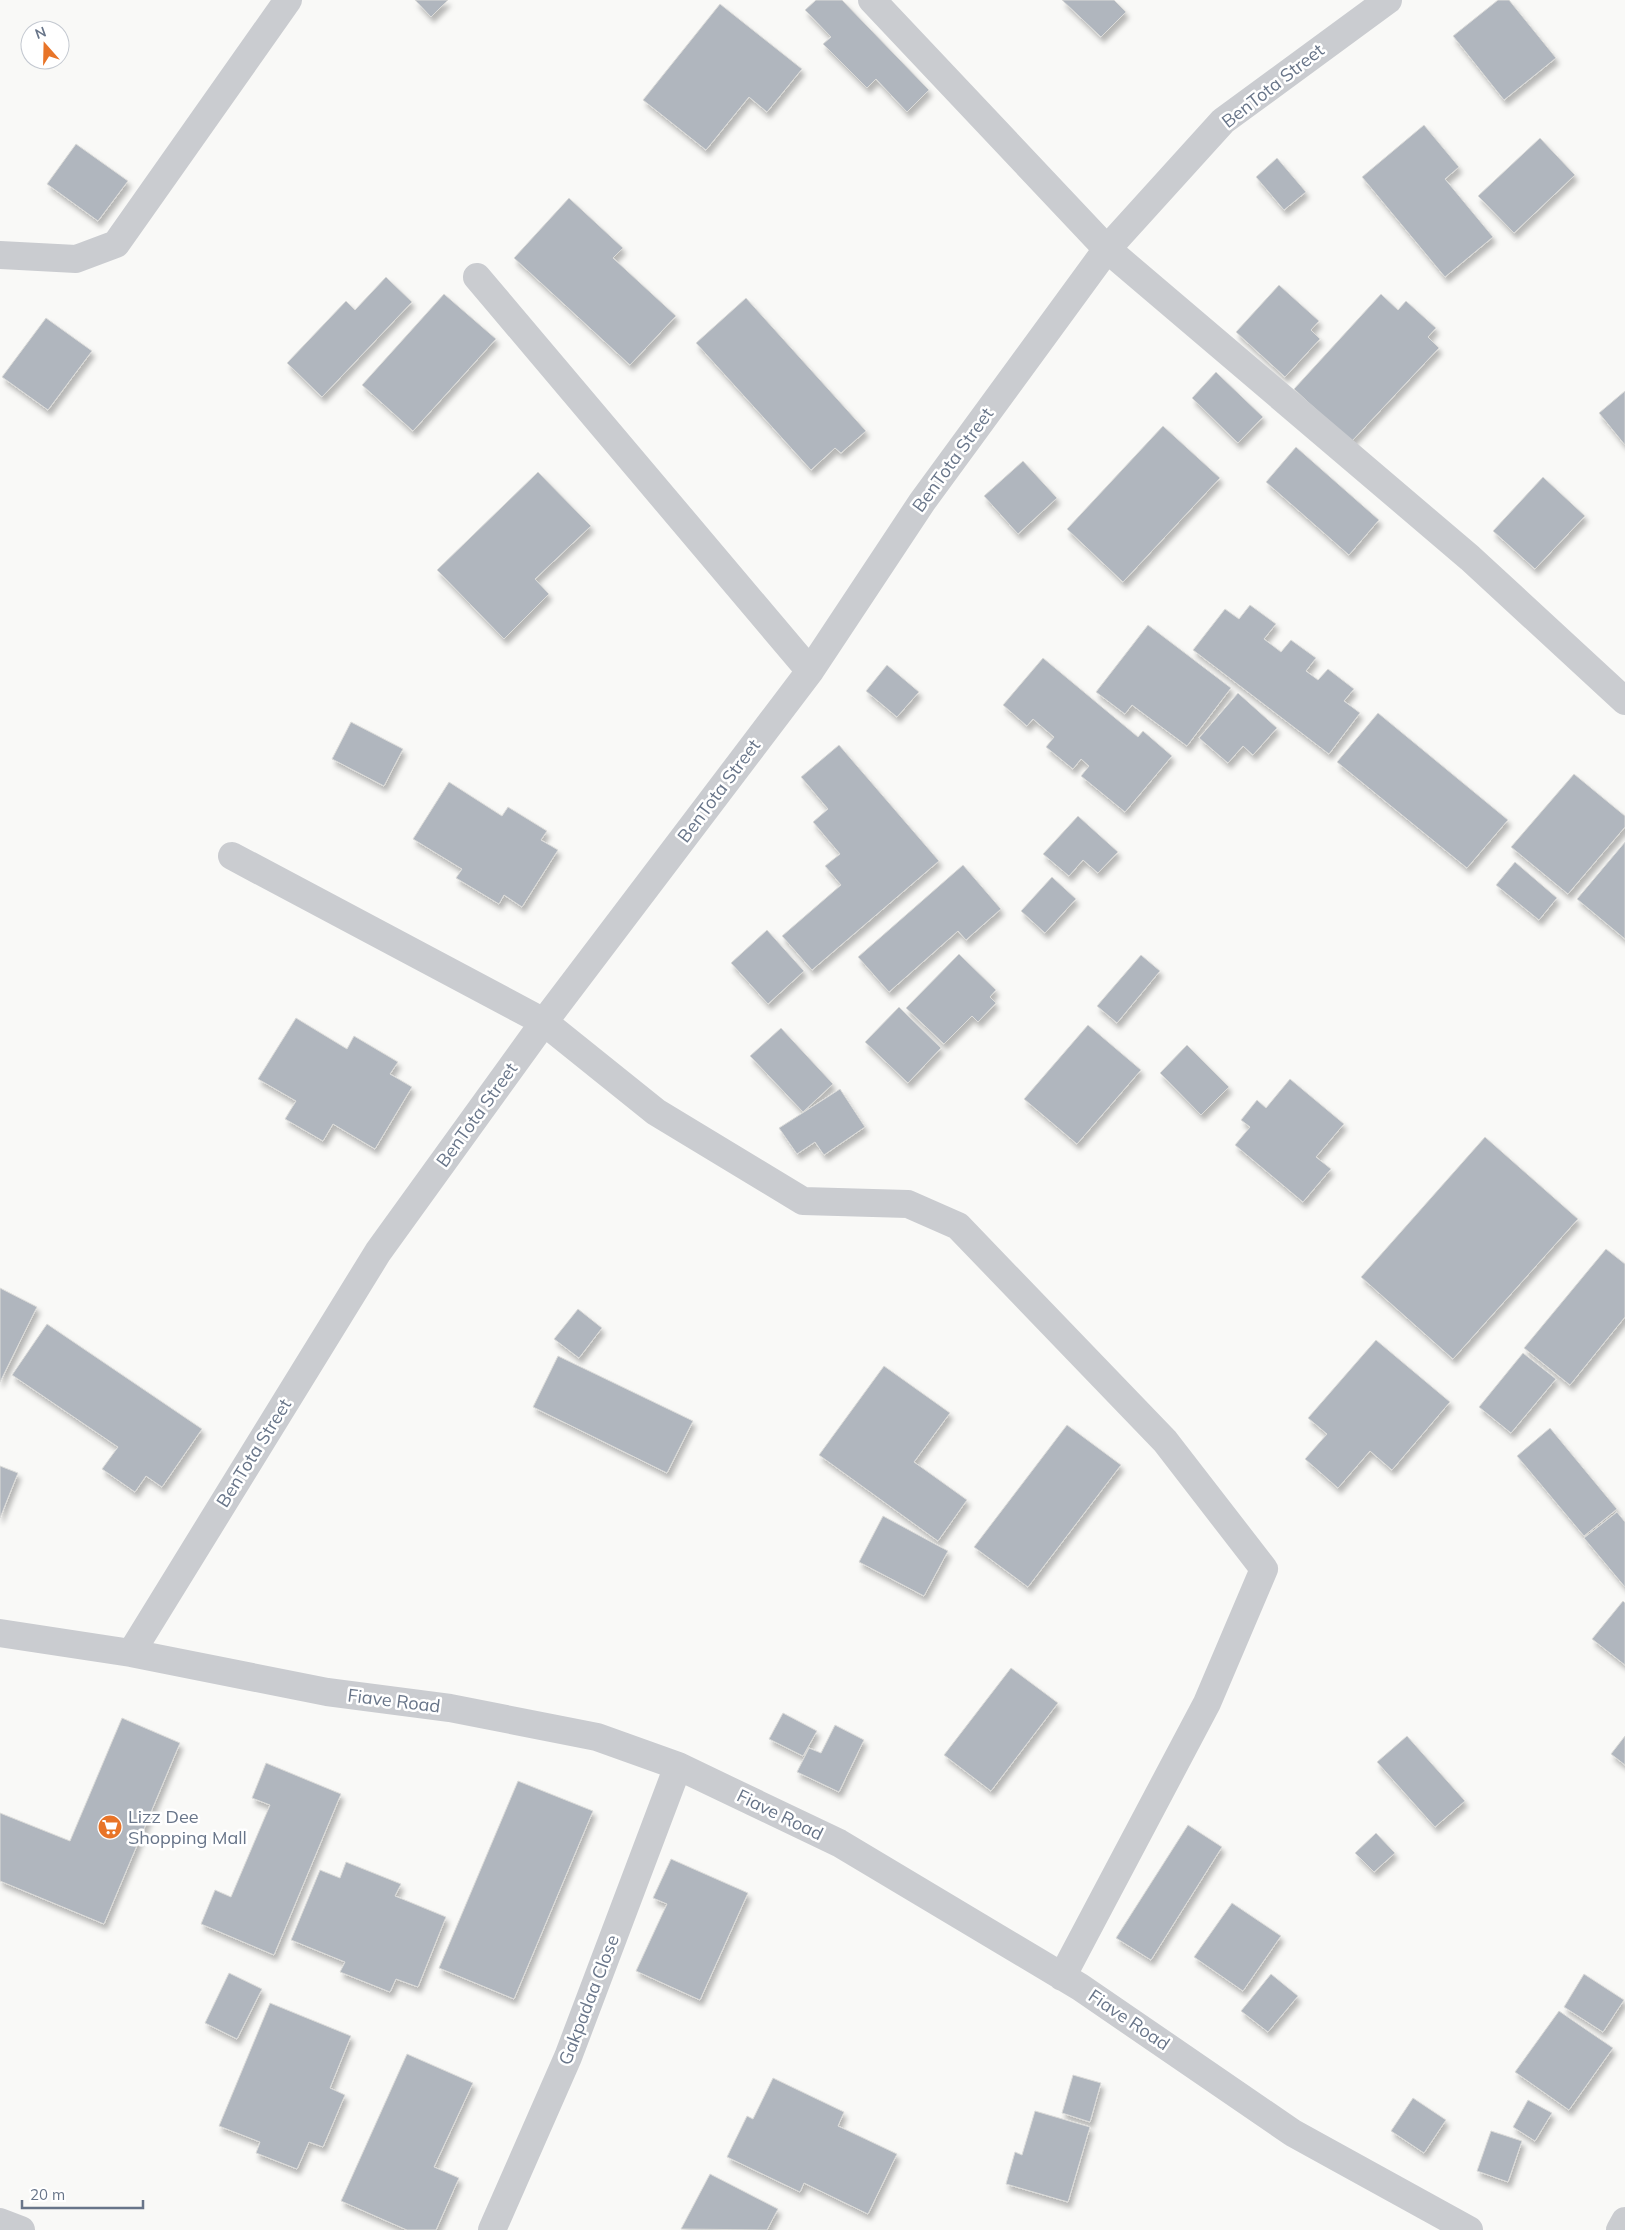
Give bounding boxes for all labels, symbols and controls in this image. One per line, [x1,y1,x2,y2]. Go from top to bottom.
north arrow [20,20,70,70]
text: N [33,23,49,43]
street label: BenTota Street [1217,38,1329,133]
street label: BenTota Street [907,403,998,517]
street label: BenTota Street [672,734,765,847]
street label: BenTota Street [431,1058,522,1172]
street label: BenTota Street [211,1394,296,1511]
street label: Fiave Road [346,1683,442,1718]
street label: Fiave Road [733,1784,827,1845]
place label: Lizz Dee Shopping Mall [128,1805,247,1849]
supermarket icon: Lizz Dee Shopping Mall [97,1814,123,1840]
street label: Gakpadaa Close [553,1932,624,2068]
street label: Fiave Road [1084,1984,1174,2055]
scale bar [22,2178,144,2210]
text: 20 m [30,2185,65,2204]

